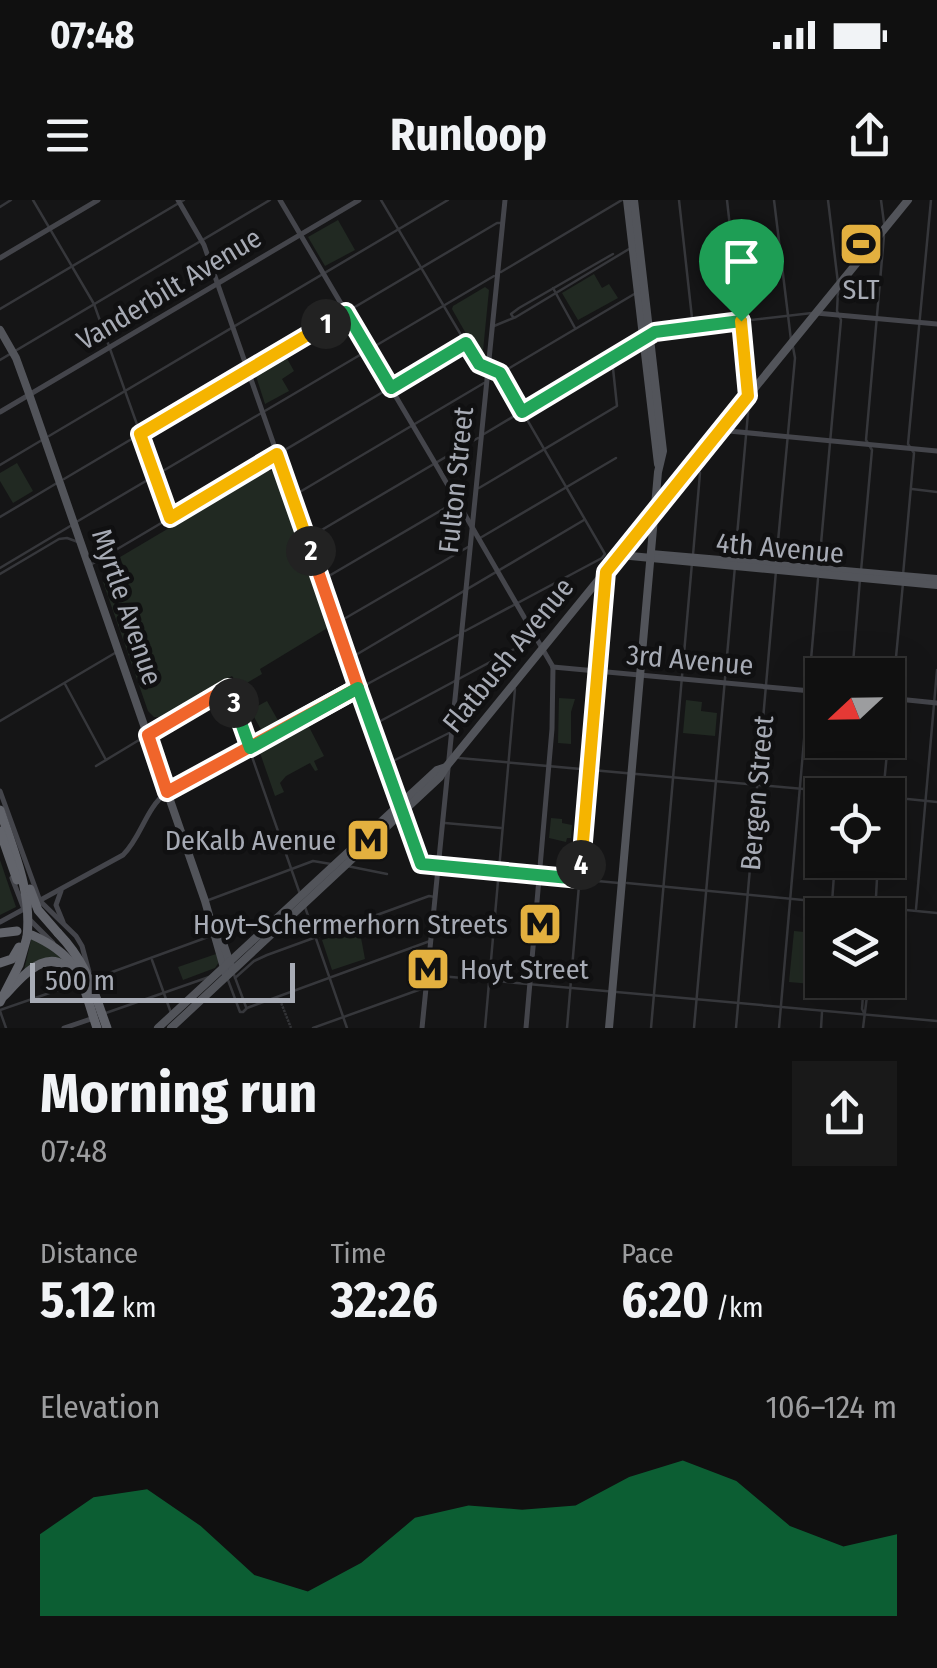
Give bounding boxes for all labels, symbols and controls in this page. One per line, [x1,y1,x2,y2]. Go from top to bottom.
text: 07:48 [50,12,134,58]
icon: menu [40,108,95,163]
text: Runloop [390,108,547,162]
icon: share [842,108,897,163]
pin [699,219,784,322]
street label: Vanderbilt Avenue [71,221,267,357]
sports icon: SLT [838,221,884,267]
icon: arrive [714,234,769,289]
place label: SLT [843,273,880,306]
pin: 1 [301,299,351,349]
text: 1 [320,307,332,340]
street label: Fulton Street [432,404,480,555]
street label: Myrtle Avenue [85,525,169,689]
pin: 2 [286,526,336,576]
street label: 4th Avenue [715,526,845,570]
text: 2 [305,534,317,567]
street label: Flatbush Avenue [436,571,580,739]
street label: 3rd Avenue [625,638,755,682]
north arrow [805,658,905,758]
map controls [805,658,905,998]
pin: 3 [209,678,259,728]
text: 3 [227,686,241,719]
street label: Bergen Street [734,713,780,872]
button: locate [805,778,905,878]
metro station icon: DeKalb Avenue [345,817,391,863]
place label: DeKalb Avenue [165,824,336,857]
pin: 4 [556,840,606,890]
text: 4 [574,848,588,881]
button: layers [805,898,905,998]
metro station icon: Hoyt–Schermerhorn Streets [517,901,563,947]
place label: Hoyt–Schermerhorn Streets [193,908,508,941]
metro station icon: Hoyt Street [405,946,451,992]
place label: Hoyt Street [460,953,590,986]
scale bar [30,958,295,1003]
text: 500 m [45,964,115,997]
text: Morning run [40,1061,317,1127]
button: share [792,1061,897,1166]
text: 07:48 [40,1132,107,1170]
text: Distance [40,1237,138,1270]
text: Time [331,1237,386,1270]
text: Pace [621,1237,674,1270]
text: 5.12 [40,1270,115,1330]
text: 32:26 [331,1270,438,1330]
text: 6:20 [621,1270,709,1330]
text: km [115,1291,156,1324]
text: /km [709,1291,764,1324]
text: Elevation [40,1388,160,1426]
text: 106–124 m [765,1388,897,1426]

